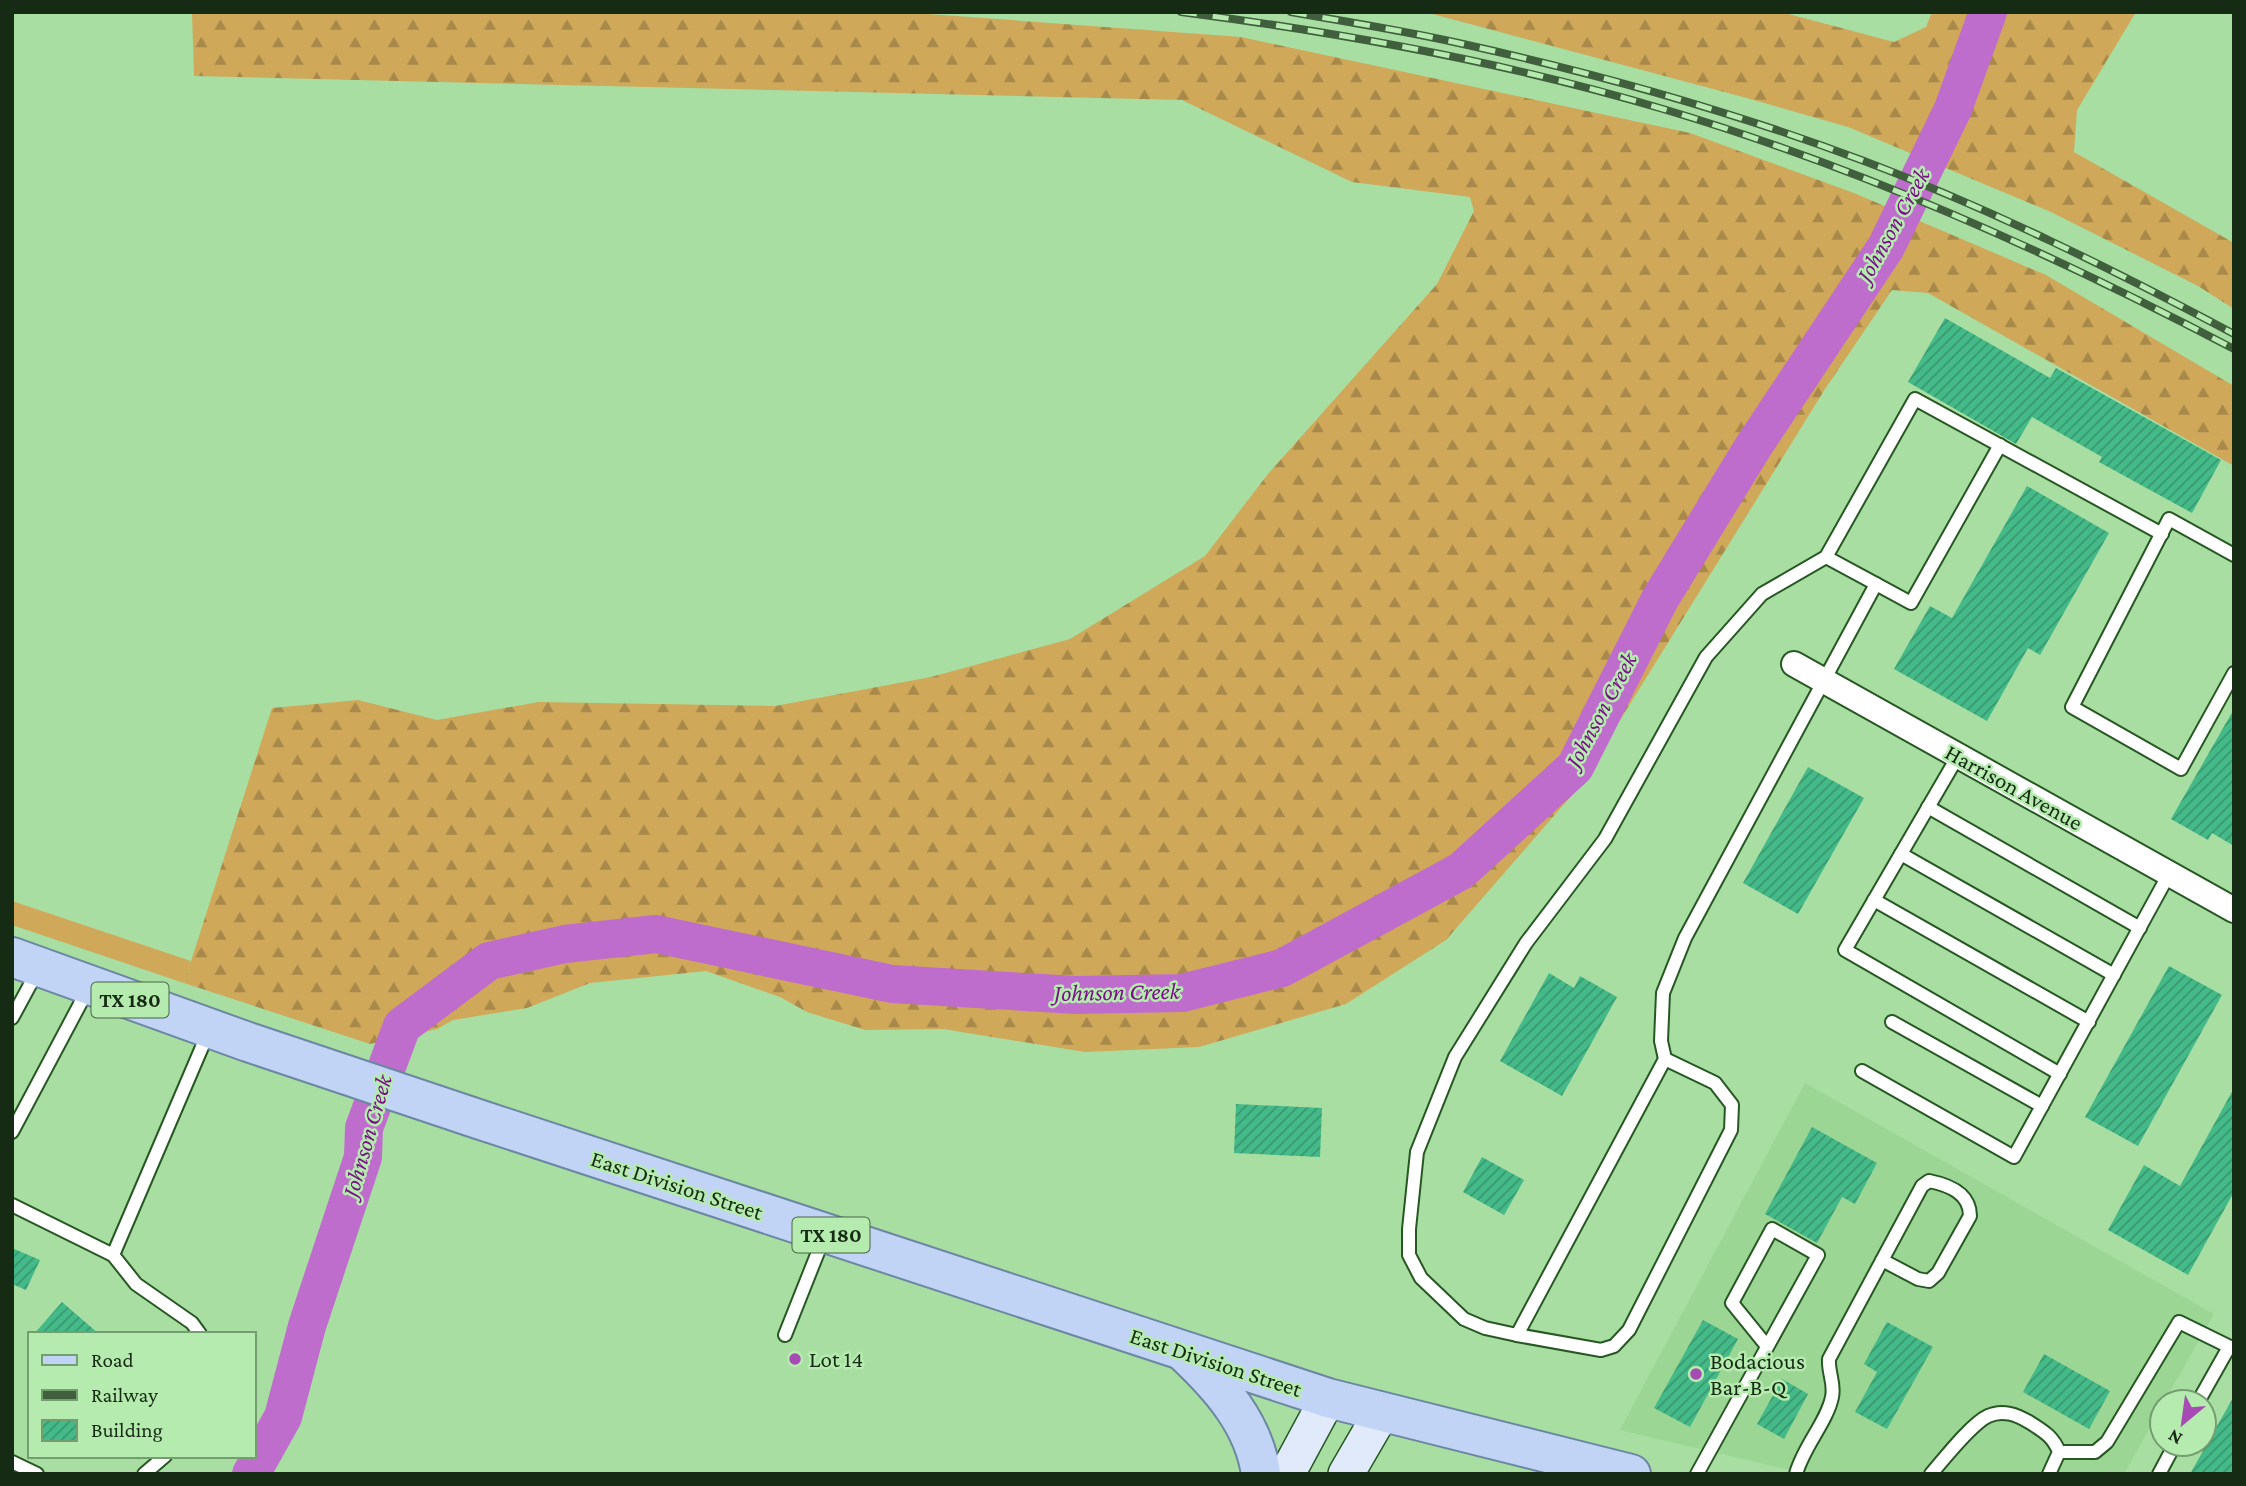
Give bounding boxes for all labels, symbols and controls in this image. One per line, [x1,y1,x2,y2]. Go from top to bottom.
water label: Johnson Creek [1848,162,1936,290]
water label: Johnson Creek [1557,646,1643,775]
street label: Harrison Avenue [1941,739,2087,835]
water label: Johnson Creek [1050,977,1182,1006]
road number: TX 180 [92,982,168,1018]
water label: Johnson Creek [335,1070,397,1204]
street label: East Division Street [588,1145,767,1225]
road number: TX 180 [792,1218,870,1252]
street label: East Division Street [1127,1322,1306,1402]
legend [28,1332,256,1458]
place label: Lot 14 [809,1346,863,1372]
text: Road [91,1348,134,1372]
place label: Bodacious Bar-B-Q [1710,1348,1805,1400]
marker: Lot 14 [787,1351,803,1367]
marker: Bodacious Bar-B-Q [1688,1366,1704,1382]
text: Railway [91,1383,158,1407]
north arrow [2148,1388,2218,1458]
text: Building [91,1418,163,1442]
text: N [2164,1425,2186,1450]

